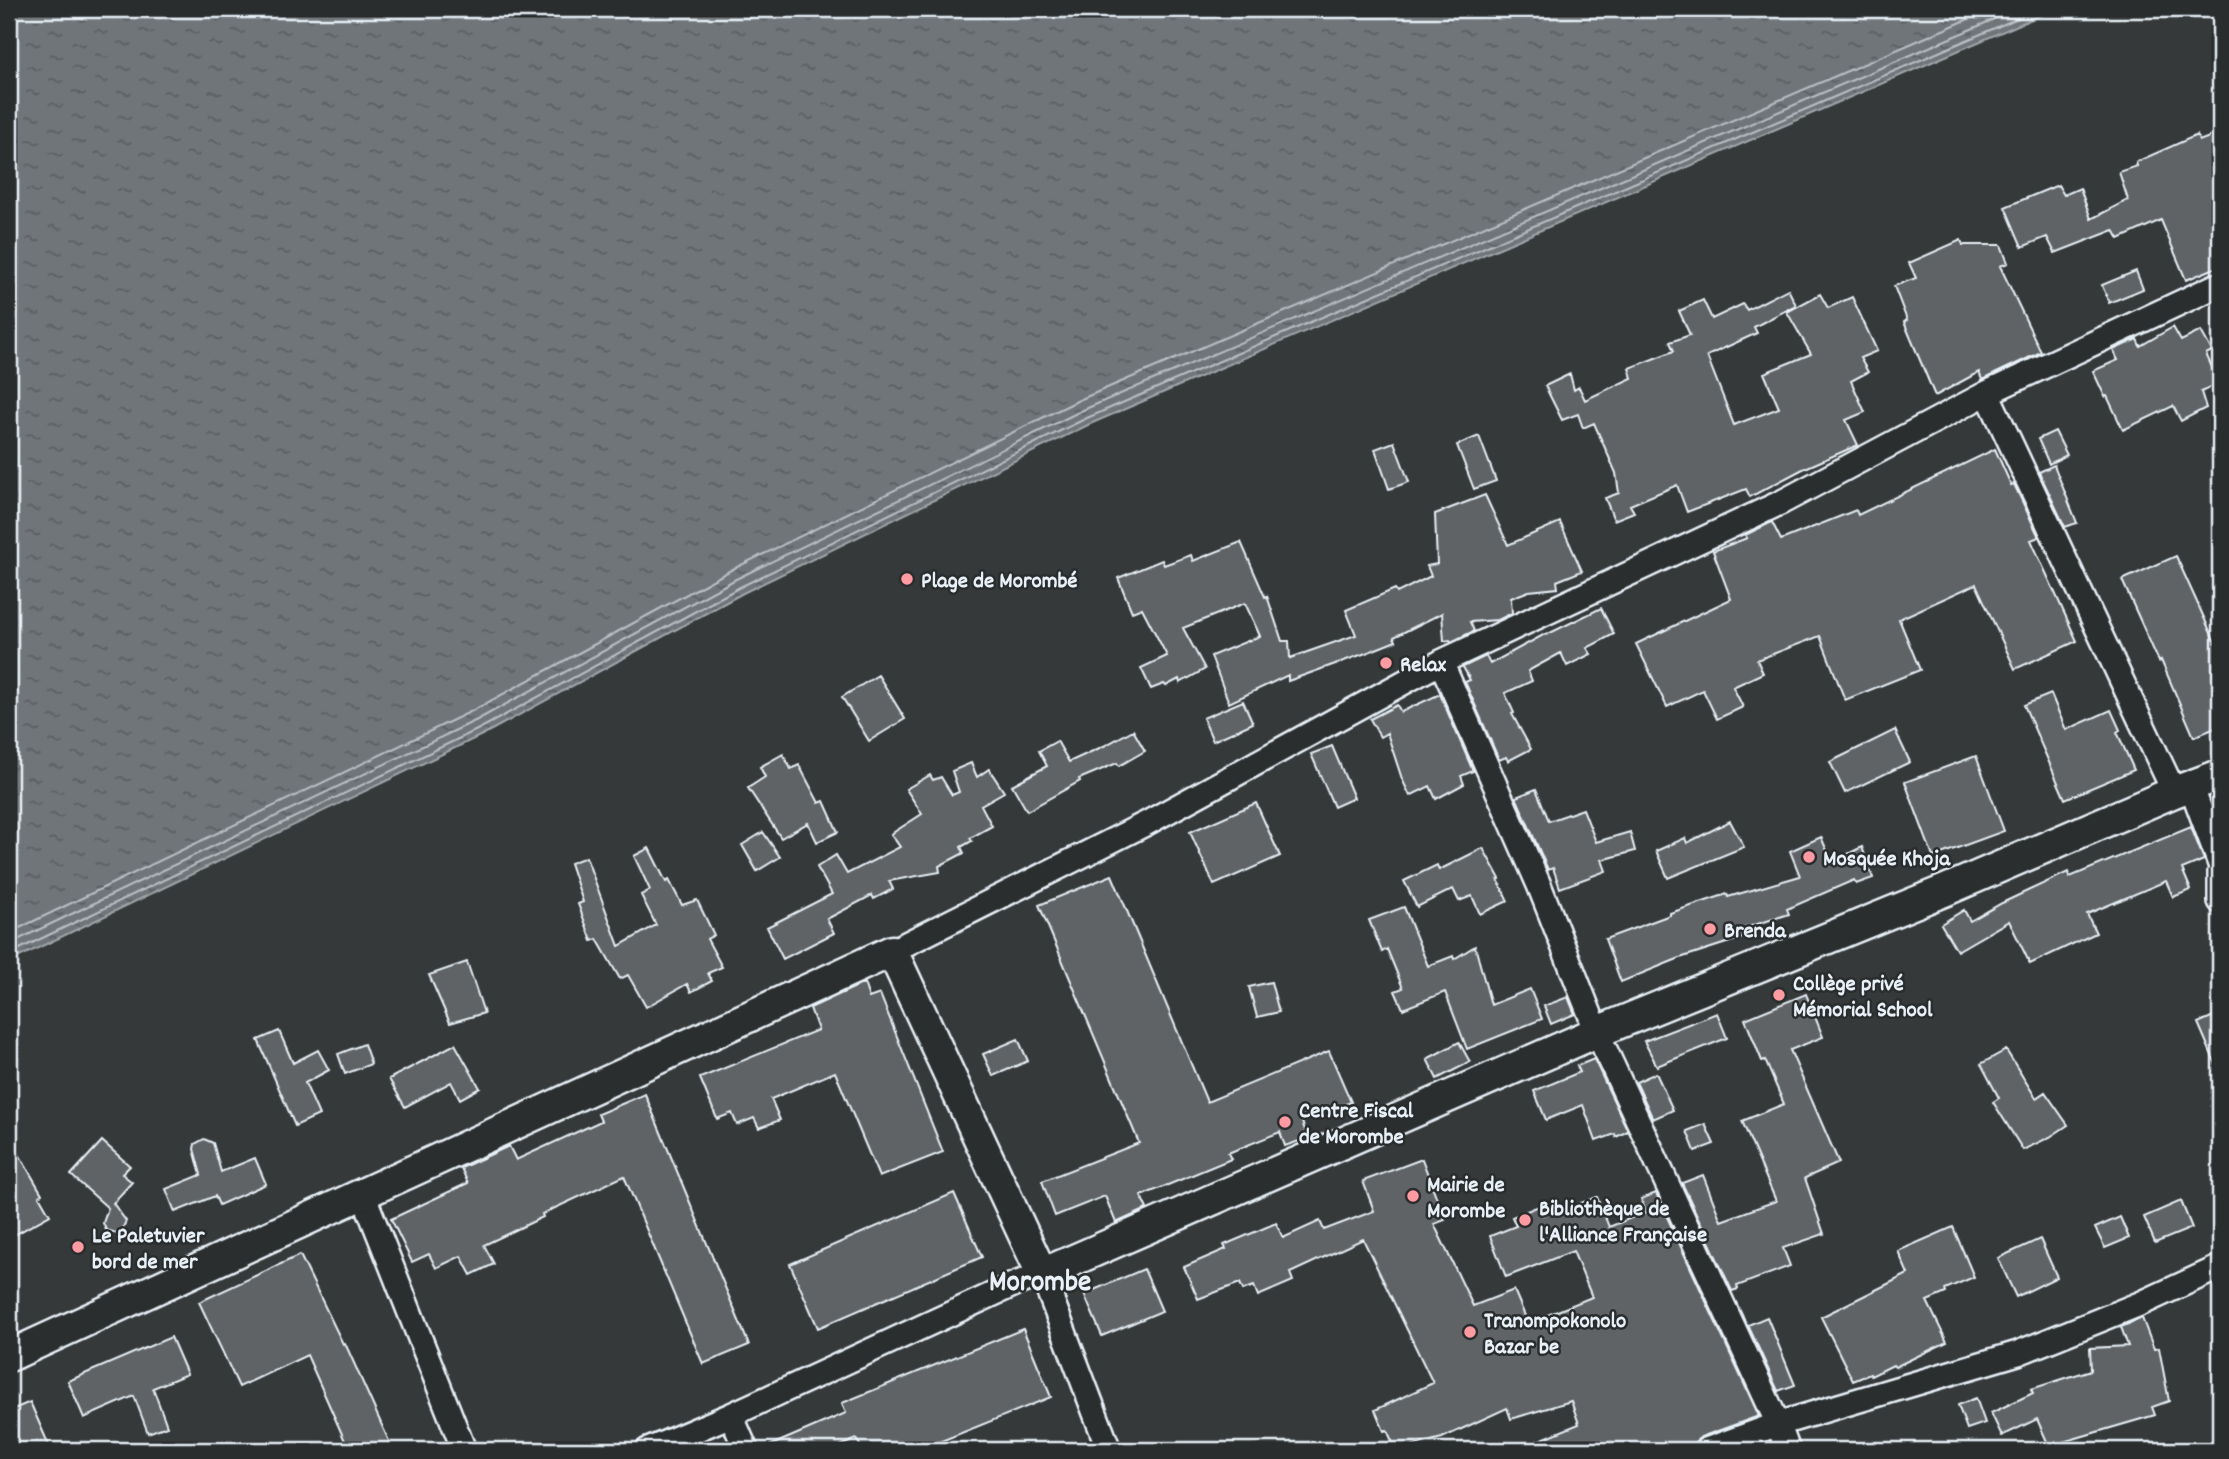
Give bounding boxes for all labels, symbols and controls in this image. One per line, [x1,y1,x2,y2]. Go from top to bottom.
place label: Plage de Morombé [921,566,1078,599]
marker: Plage de Morombé [899,571,915,587]
place label: Relax [1400,650,1447,683]
marker: Relax [1378,655,1394,671]
place label: Mosquée Khoja [1823,844,1951,877]
marker: Mosquée Khoja [1801,849,1817,865]
place label: Brenda [1724,916,1787,949]
marker: Brenda [1702,921,1718,937]
place label: Collège privé Mémorial School [1793,969,1933,1028]
marker: Collège privé Mémorial School [1771,987,1787,1003]
place label: Centre Fiscal de Morombe [1299,1096,1414,1155]
marker: Centre Fiscal de Morombe [1277,1114,1293,1130]
place label: Mairie de Morombe [1427,1170,1505,1229]
marker: Mairie de Morombe [1405,1188,1421,1204]
place label: Bibliothèque de l'Alliance Française [1539,1194,1707,1253]
marker: Bibliothèque de l'Alliance Française [1517,1212,1533,1228]
place label: Le Paletuvier bord de mer [92,1221,205,1280]
marker: Le Paletuvier bord de mer [70,1239,86,1255]
district label: Morombe [989,1263,1091,1306]
place label: Tranompokonolo Bazar be [1484,1306,1626,1365]
marker: Tranompokonolo Bazar be [1462,1324,1478,1340]

